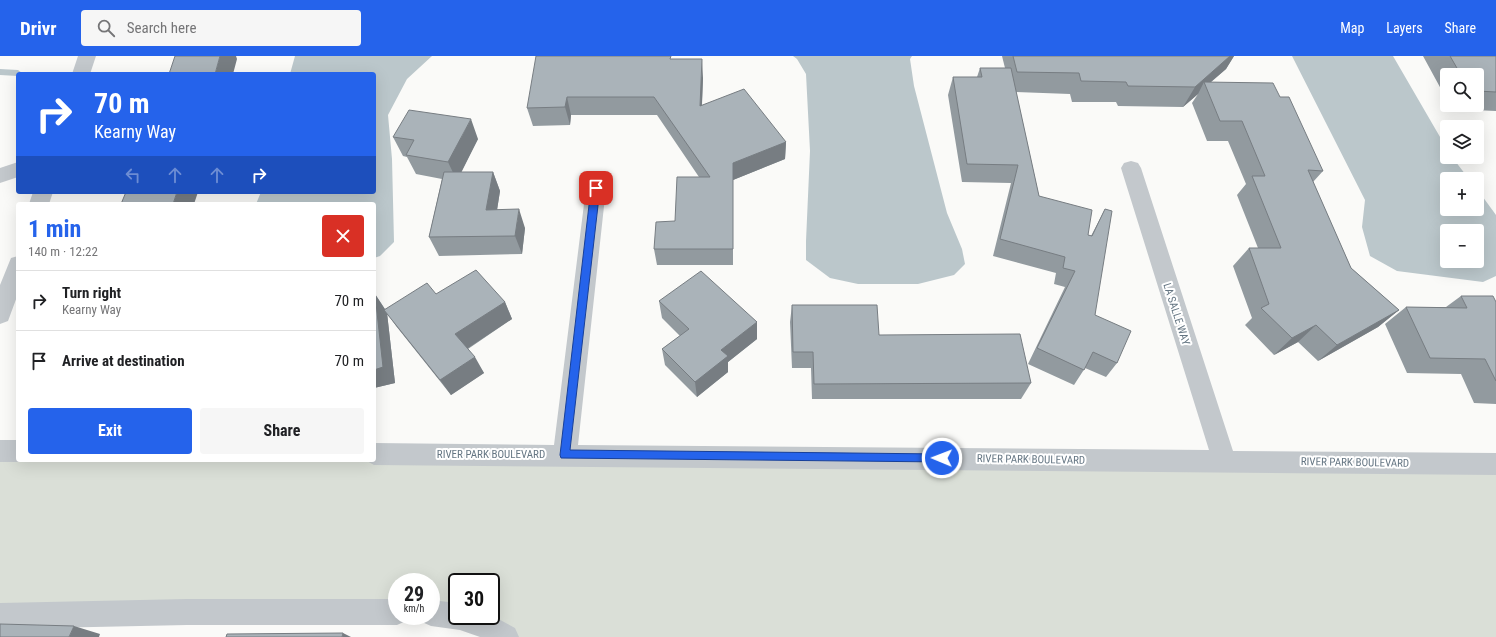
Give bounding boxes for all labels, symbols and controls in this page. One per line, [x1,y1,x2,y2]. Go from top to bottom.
search box [81,10,361,46]
text: Drivr [20,17,57,40]
icon: search [95,17,117,39]
text: Search here [127,19,196,37]
text: Map [1340,20,1364,36]
text: Layers [1386,20,1423,36]
text: Share [1445,20,1476,36]
map controls [1440,68,1484,268]
button: search [1440,68,1484,112]
text: 70 m [94,87,150,120]
icon: right [28,88,80,140]
button: layers [1440,120,1484,164]
text: Kearny Way [94,121,176,142]
icon: left [122,164,144,186]
icon: ahead [164,164,186,186]
icon: ahead [206,164,228,186]
icon: right [248,164,270,186]
pin [579,171,613,205]
button: + [1440,172,1484,216]
icon: arrive [585,177,607,199]
text: 1 min [28,215,81,243]
button: close [322,215,364,257]
button: − [1440,224,1484,268]
text: 140 m · 12:22 [28,244,98,259]
street label: LA SALLE WAY [1160,281,1193,347]
text: Turn right [62,284,121,302]
icon: right [28,290,50,312]
text: 70 m [334,292,364,310]
text: Kearny Way [62,302,121,317]
icon: arrive [28,350,50,372]
text: Arrive at destination [62,352,185,370]
text: 70 m [334,352,364,370]
button: Exit [28,408,192,454]
button: Share [200,408,364,454]
position arrow [921,437,963,479]
street label: RIVER PARK BOULEVARD [437,448,545,461]
street label: RIVER PARK BOULEVARD [977,452,1085,467]
street label: RIVER PARK BOULEVARD [1301,455,1409,470]
speed limit sign: 30 [448,573,500,625]
text: 29 [404,582,424,606]
text: km/h [404,603,424,614]

